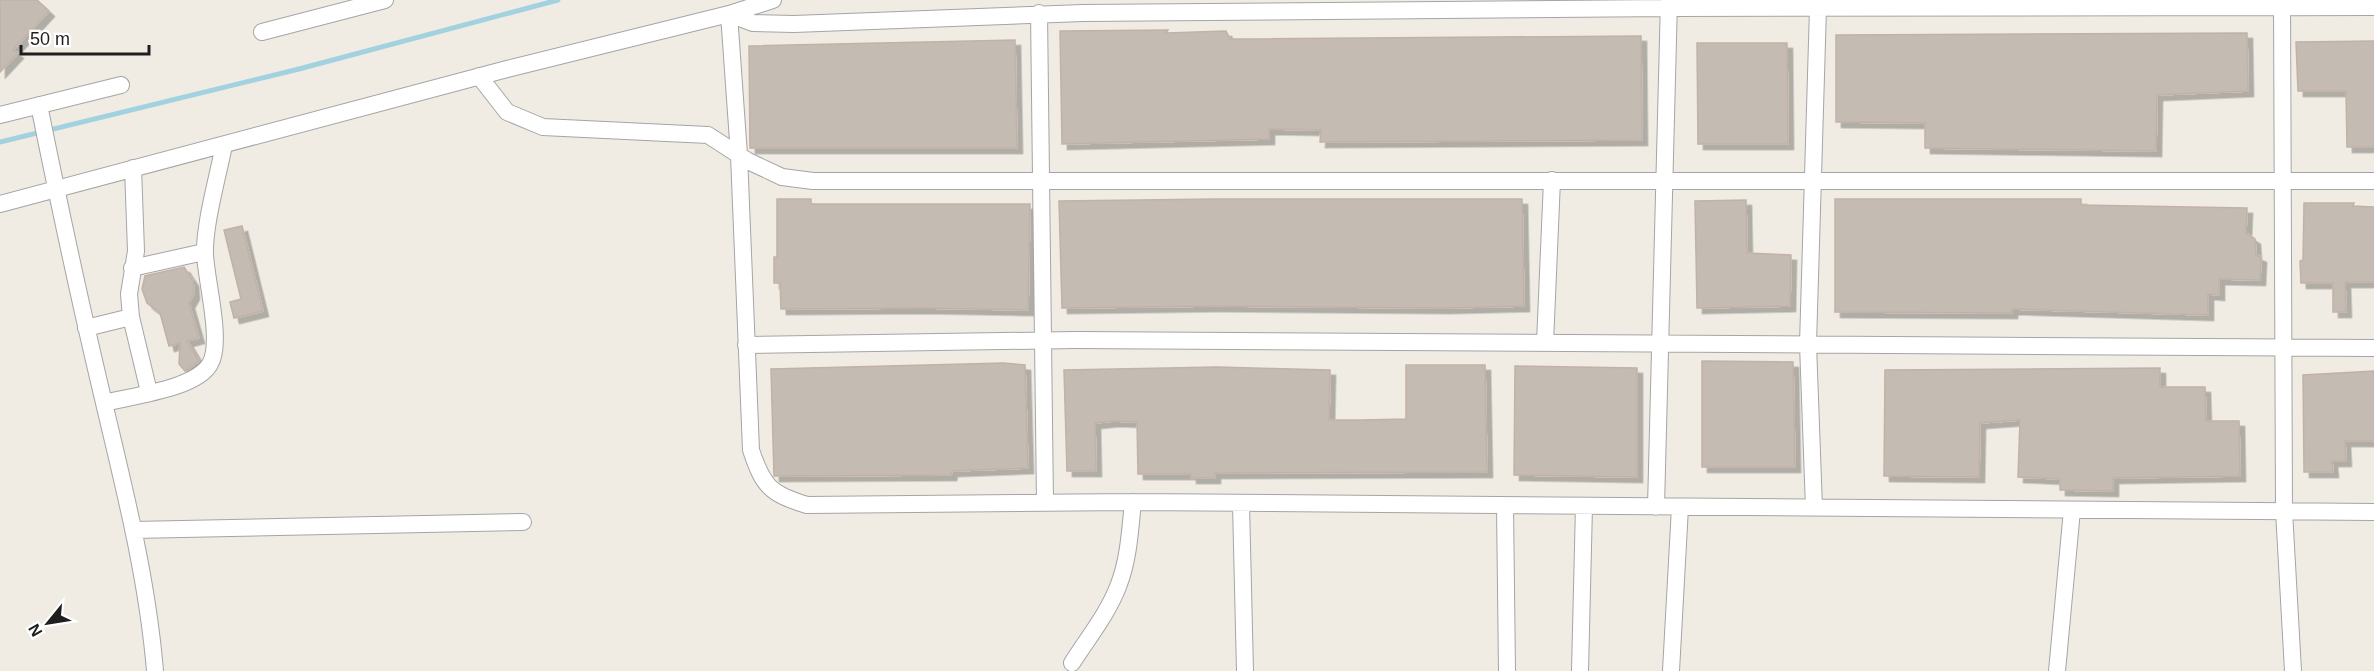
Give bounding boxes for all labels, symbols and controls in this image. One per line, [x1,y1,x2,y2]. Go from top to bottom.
scale bar [21,18,148,56]
text: 50 m [30,29,70,49]
north arrow [18,593,78,653]
text: N [25,621,46,640]

